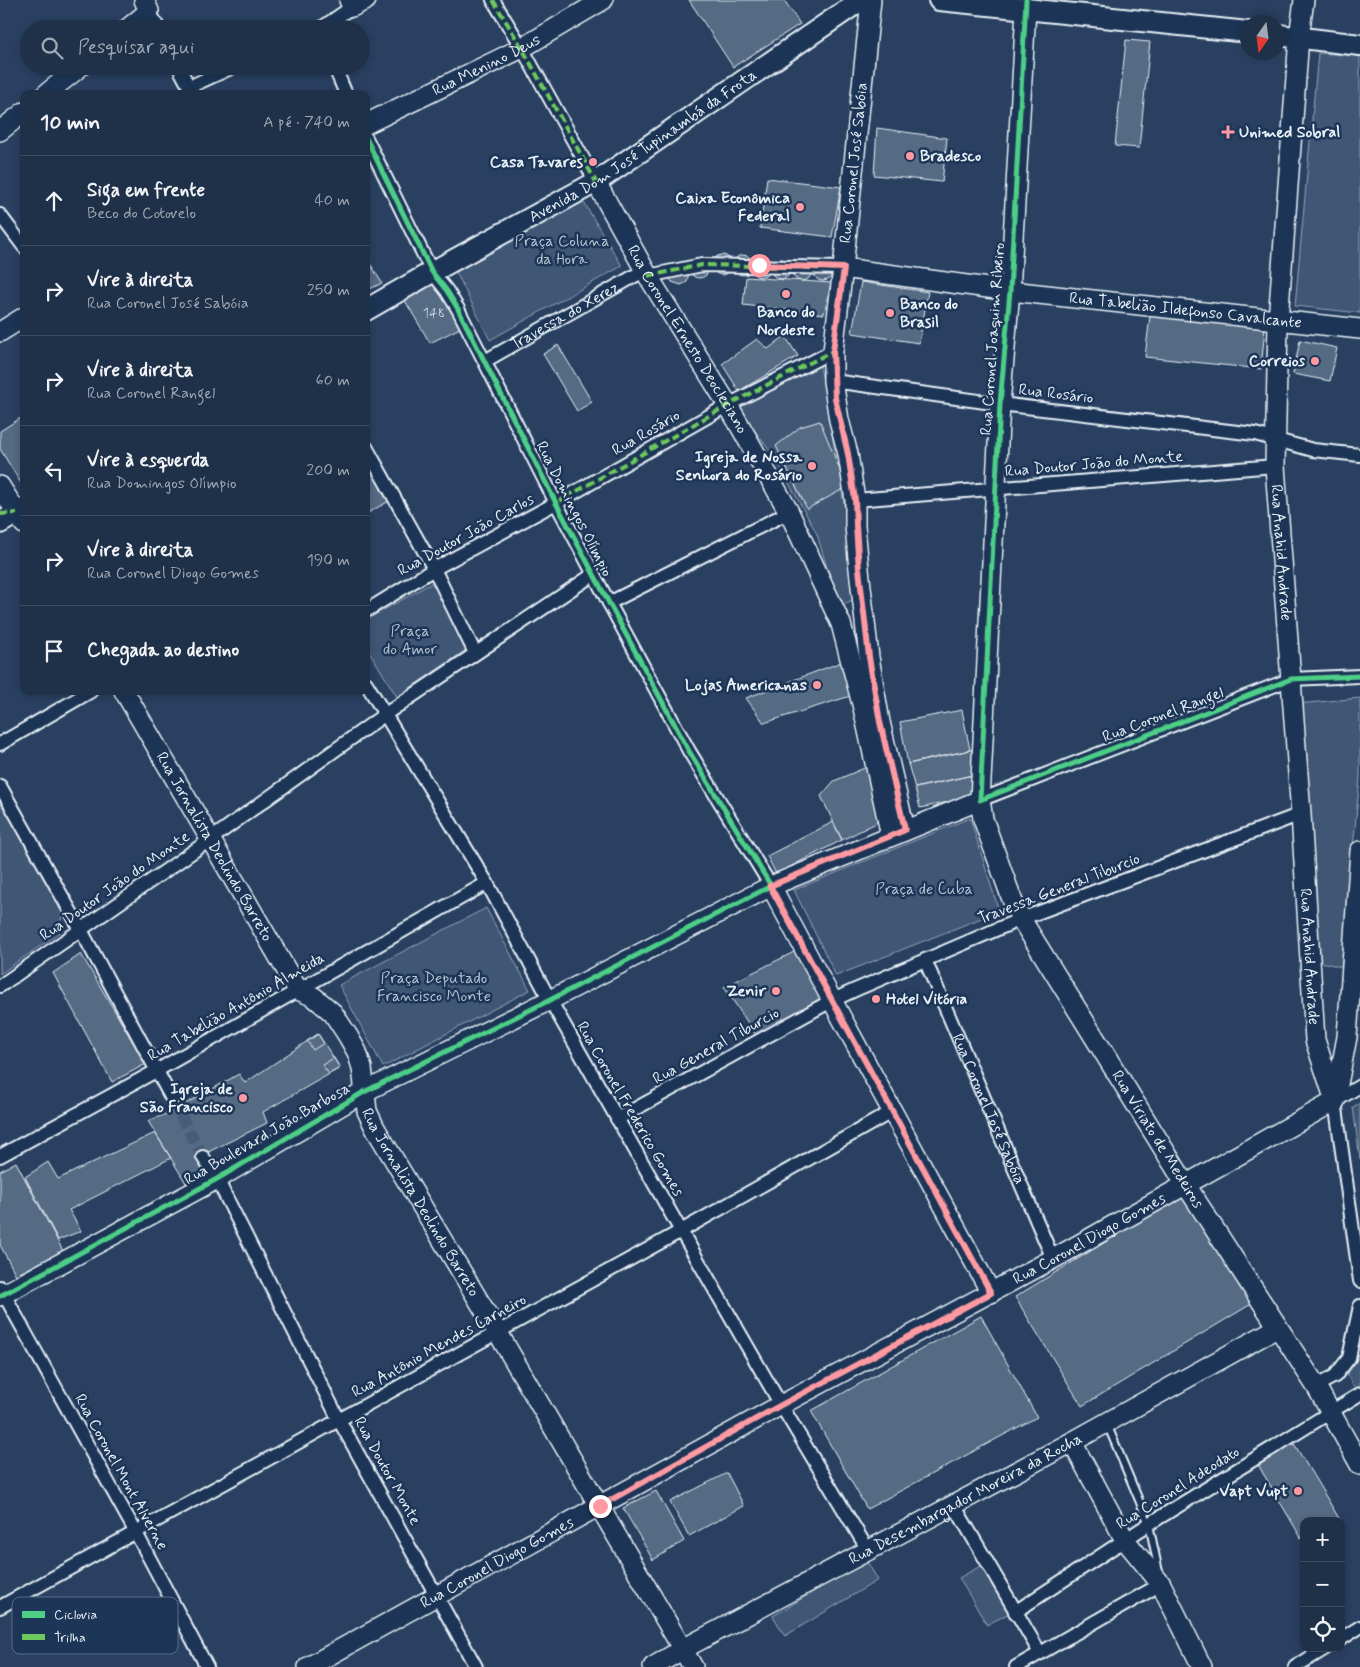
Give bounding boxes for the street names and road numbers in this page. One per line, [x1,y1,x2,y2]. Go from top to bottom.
street label: Rua Menino Deus [429,29,544,101]
street label: Avenida Dom José Tupinambá da Frota [525,64,761,227]
street label: Rua Coronel José Sabóia [835,81,873,245]
street label: Rua Coronel Ernesto Deocleciano [622,241,753,438]
street label: Rua Coronel Joaquim Ribeiro [976,242,1010,436]
street label: Travessa do Xerez [507,276,623,355]
street label: Rua Tabelião Ildefonso Cavalcante [1068,287,1303,333]
street label: Rua Rosário [1017,379,1095,409]
street label: Rua Rosário [608,405,684,461]
street label: Rua Domingos Olímpio [531,438,617,580]
street label: Rua Doutor João do Monte [1004,446,1184,482]
street label: Rua Anahid Andrade [1266,484,1297,622]
street label: Rua Doutor João Carlos [394,489,538,581]
street label: Rua Coronel Rangel [1099,682,1227,749]
street label: Rua Jornalista Deolindo Barreto [151,748,278,945]
street label: Rua Doutor João do Monte [36,826,194,946]
street label: Travessa General Tiburcio [975,848,1143,930]
street label: Rua Anahid Andrade [1295,888,1325,1026]
street label: Rua Tabelião Antônio Almeida [144,948,328,1066]
street label: Rua General Tiburcio [649,1003,783,1089]
street label: Rua Coronel Frederico Gomes [571,1018,689,1200]
street label: Rua Coronel José Sabóia [947,1030,1030,1188]
street label: Rua Viriato de Medeiros [1107,1066,1209,1212]
street label: Rua Boulevard João Barbosa [180,1078,354,1190]
street label: Rua Jornalista Deolindo Barreto [357,1105,485,1301]
street label: Rua Coronel Diogo Gomes [1009,1187,1169,1289]
street label: Rua Antônio Mendes Carneiro [348,1289,530,1403]
street label: Rua Coronel Mont Alverne [69,1390,173,1554]
street label: Rua Doutor Monte [348,1413,426,1529]
street label: Rua Desembargador Moreira da Rocha [845,1428,1086,1569]
street label: Rua Coronel Adeodato [1112,1442,1244,1534]
street label: Rua Coronel Diogo Gomes [417,1511,577,1613]

